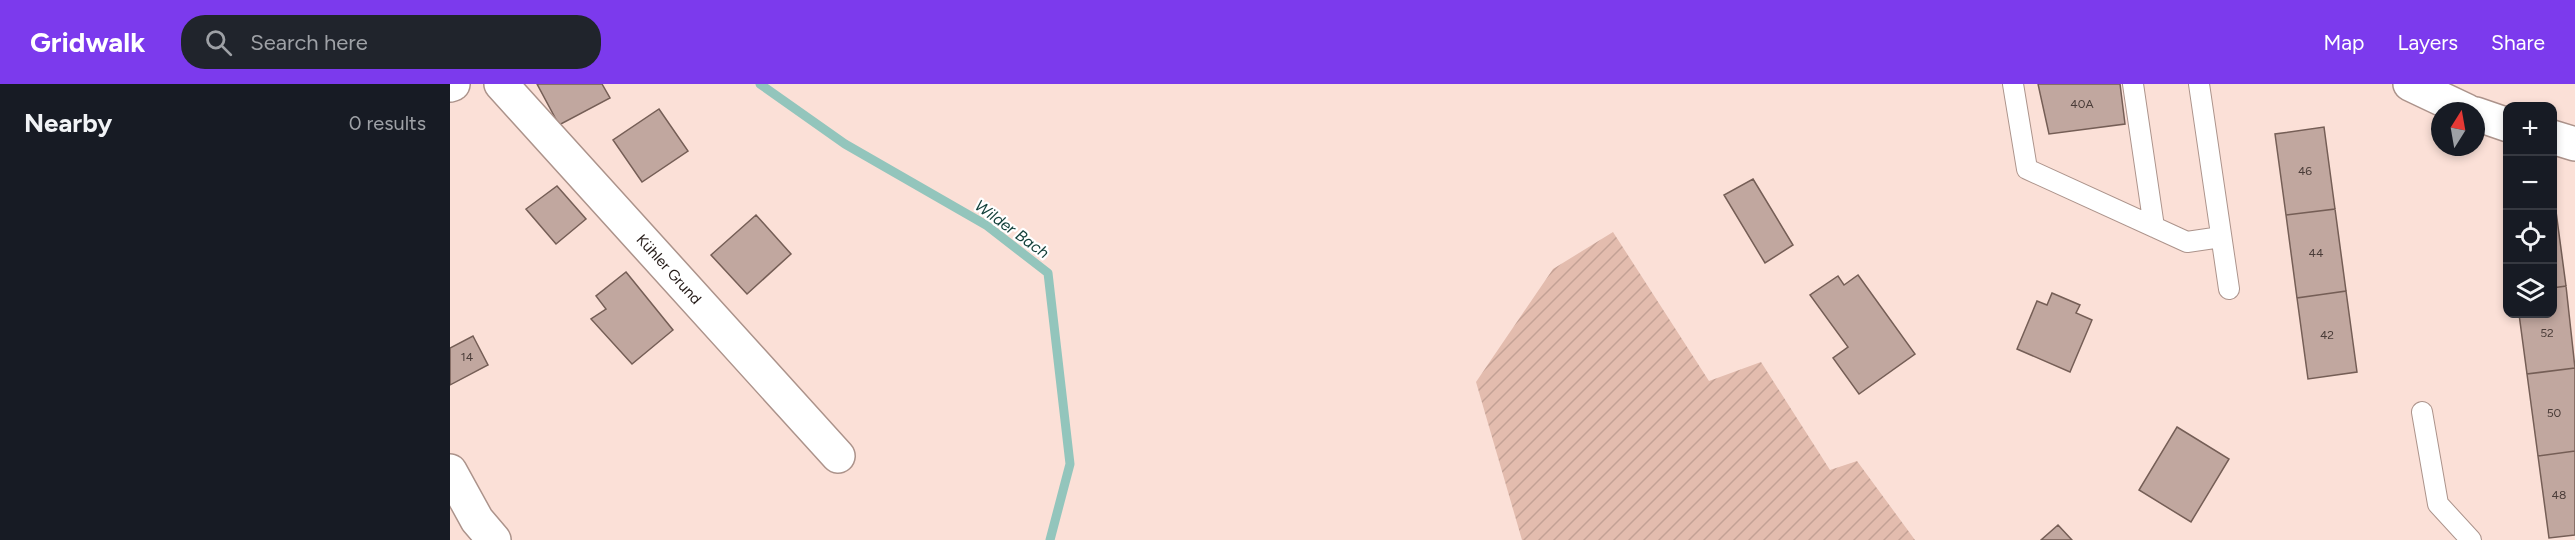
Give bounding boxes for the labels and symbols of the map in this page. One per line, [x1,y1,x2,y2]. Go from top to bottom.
house number: 40A [2070,97,2094,111]
north arrow [2431,102,2485,156]
house number: 46 [2298,164,2312,178]
water label: Wilder Bach [971,196,1053,262]
street label: Kühler Grund [633,231,705,308]
house number: 44 [2309,246,2324,260]
house number: 52 [2540,326,2554,340]
house number: 42 [2320,328,2334,342]
house number: 14 [461,350,474,364]
house number: 50 [2547,406,2562,420]
house number: 48 [2552,488,2566,502]

